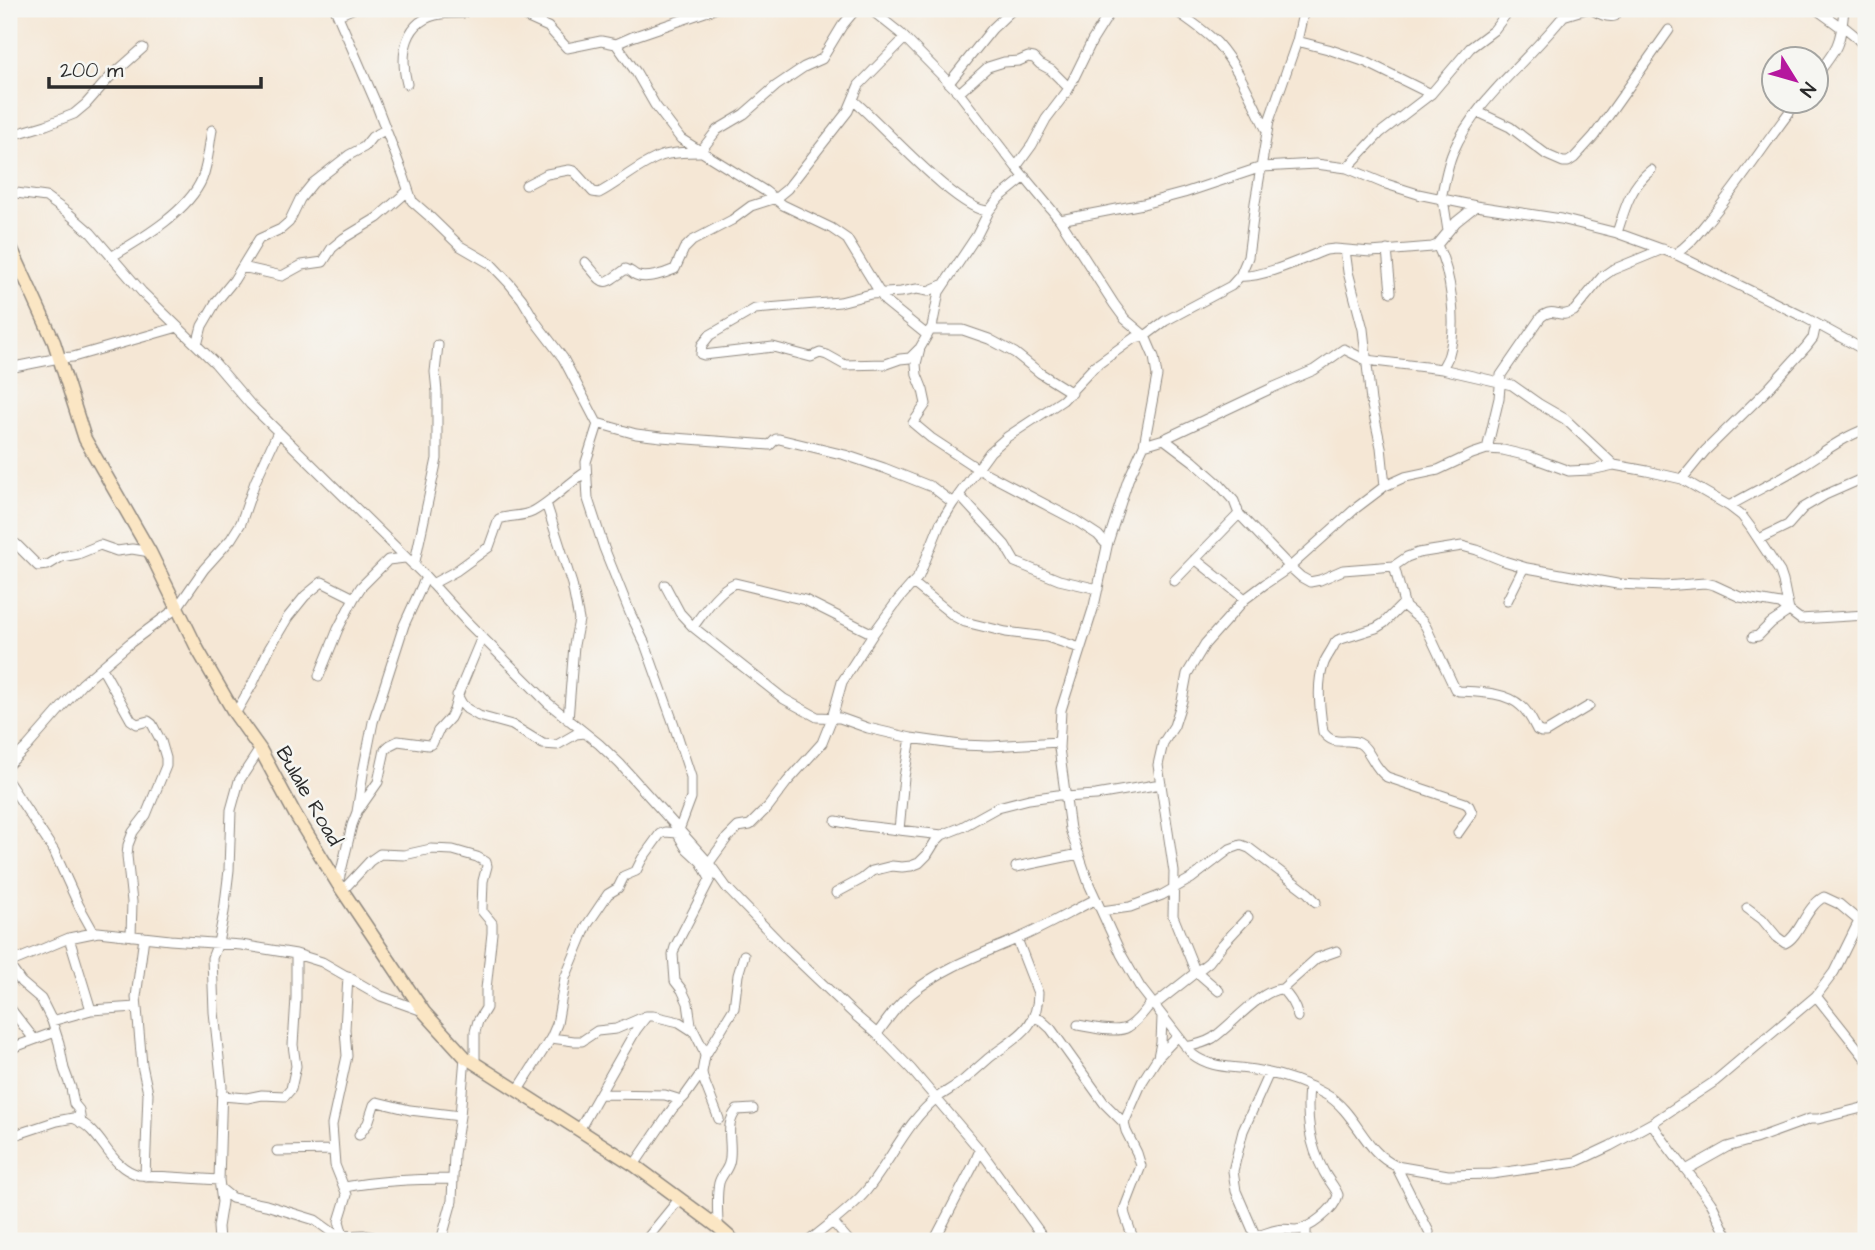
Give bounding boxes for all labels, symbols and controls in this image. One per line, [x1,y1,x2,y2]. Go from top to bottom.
scale bar [49,46,261,90]
north arrow [1759,46,1829,116]
text: 200 m [60,56,124,85]
text: N [1793,76,1822,102]
street label: Bulale Road [269,741,349,851]

